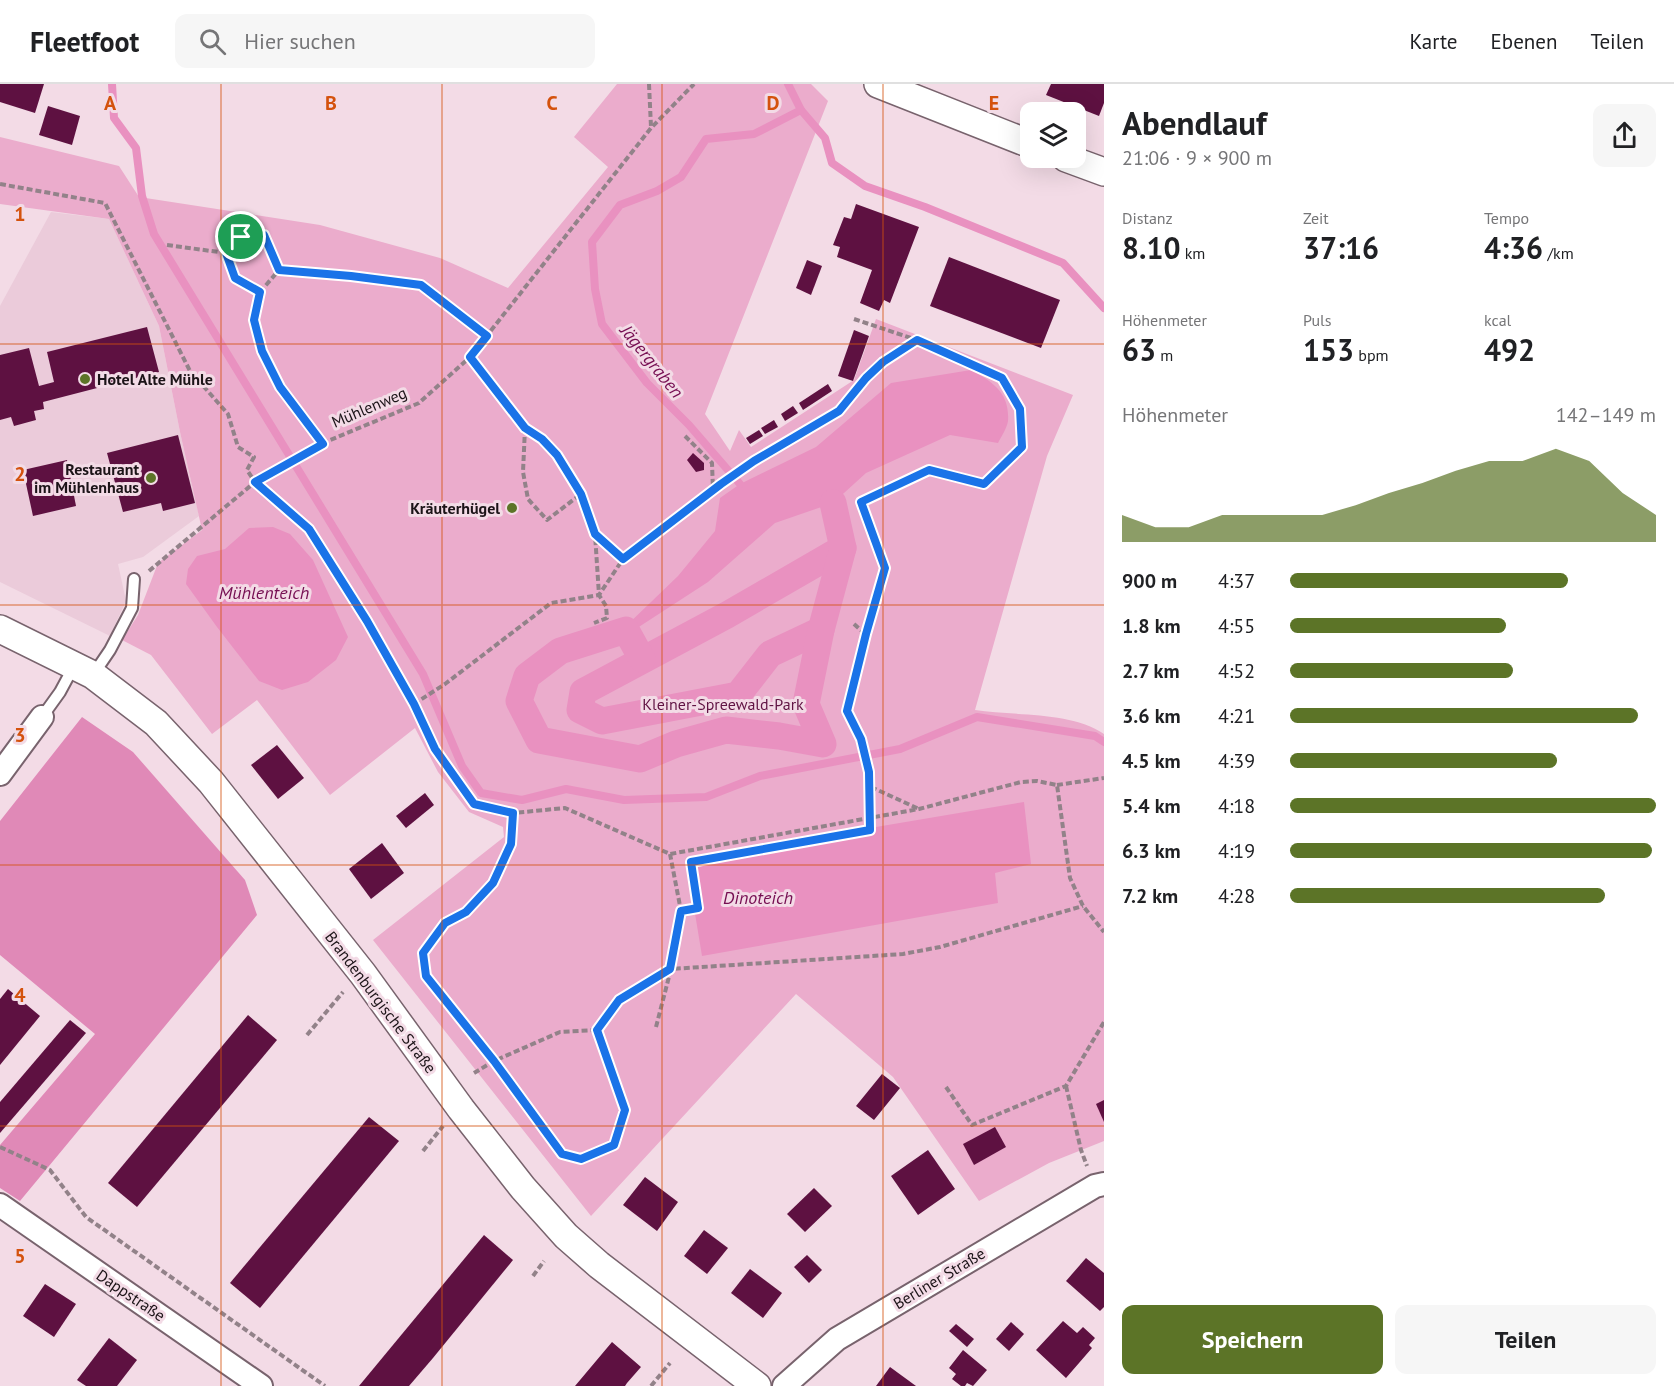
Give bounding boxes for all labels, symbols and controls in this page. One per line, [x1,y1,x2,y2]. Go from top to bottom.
search box [175,14,595,68]
text: Fleetfoot [30,23,139,60]
icon: search [196,25,229,58]
text: Hier suchen [244,27,356,55]
text: Karte [1410,28,1458,55]
text: Ebenen [1491,28,1557,55]
text: Teilen [1590,28,1644,55]
text: A [104,90,117,116]
text: B [325,90,337,116]
text: C [546,90,558,116]
text: D [767,90,780,116]
text: E [989,90,999,116]
text: Abendlauf [1122,101,1267,144]
map controls [1020,102,1086,168]
button: layers [1020,102,1086,168]
button: share [1593,104,1656,167]
text: 21:06 · 9 × 900 m [1122,145,1272,171]
text: 1 [14,201,26,227]
text: Distanz [1122,208,1173,228]
text: Zeit [1303,208,1329,228]
text: Tempo [1484,208,1529,228]
pin [215,211,266,262]
icon: arrive [224,220,257,253]
text: 8.10 [1122,228,1180,267]
text: 37:16 [1303,228,1379,267]
text: 4:36 [1484,228,1543,267]
text: km [1180,243,1205,263]
text: /km [1543,243,1574,263]
text: Höhenmeter [1122,310,1207,330]
text: Puls [1303,310,1331,330]
text: kcal [1484,310,1511,330]
water label: Jägergraben [614,318,689,402]
text: 63 [1122,330,1156,369]
text: 153 [1303,330,1354,369]
text: 492 [1484,330,1535,369]
text: m [1156,345,1173,365]
text: bpm [1354,345,1389,365]
place label: Hotel Alte Mühle [97,369,213,389]
marker: Hotel Alte Mühle [78,372,92,386]
street label: Mühlenweg [328,382,410,432]
text: Höhenmeter [1122,402,1228,428]
text: 142–149 m [1556,402,1656,428]
place label: Restaurant im Mühlenhaus [34,459,139,497]
text: 2 [14,461,26,487]
marker: Restaurant im Mühlenhaus [144,471,158,485]
place label: Kräuterhügel [410,498,500,518]
marker: Kräuterhügel [505,501,519,515]
text: 900 m [1122,568,1177,594]
text: 4:37 [1218,568,1255,594]
water label: Mühlenteich [219,581,309,604]
text: 1.8 km [1122,613,1181,639]
text: 4:55 [1218,613,1255,639]
text: 2.7 km [1122,658,1180,684]
text: 4:52 [1218,658,1255,684]
park label: Kleiner-Spreewald-Park [642,694,804,714]
text: 3.6 km [1122,703,1181,729]
text: 4:21 [1218,703,1255,729]
text: 3 [14,722,26,748]
text: 4.5 km [1122,748,1181,774]
text: 4:39 [1218,748,1255,774]
text: 5.4 km [1122,793,1181,819]
text: 4:18 [1218,793,1255,819]
text: 6.3 km [1122,838,1181,864]
text: 4:19 [1218,838,1255,864]
text: 7.2 km [1122,883,1178,909]
text: 4:28 [1218,883,1255,909]
water label: Dinoteich [723,886,793,909]
street label: Brandenburgische Straße [321,927,441,1077]
text: 4 [14,982,26,1008]
text: 5 [14,1243,26,1269]
street label: Berliner Straße [890,1243,988,1313]
street label: Dappstraße [93,1265,169,1325]
button: Speichern [1122,1305,1383,1374]
button: Teilen [1395,1305,1656,1374]

